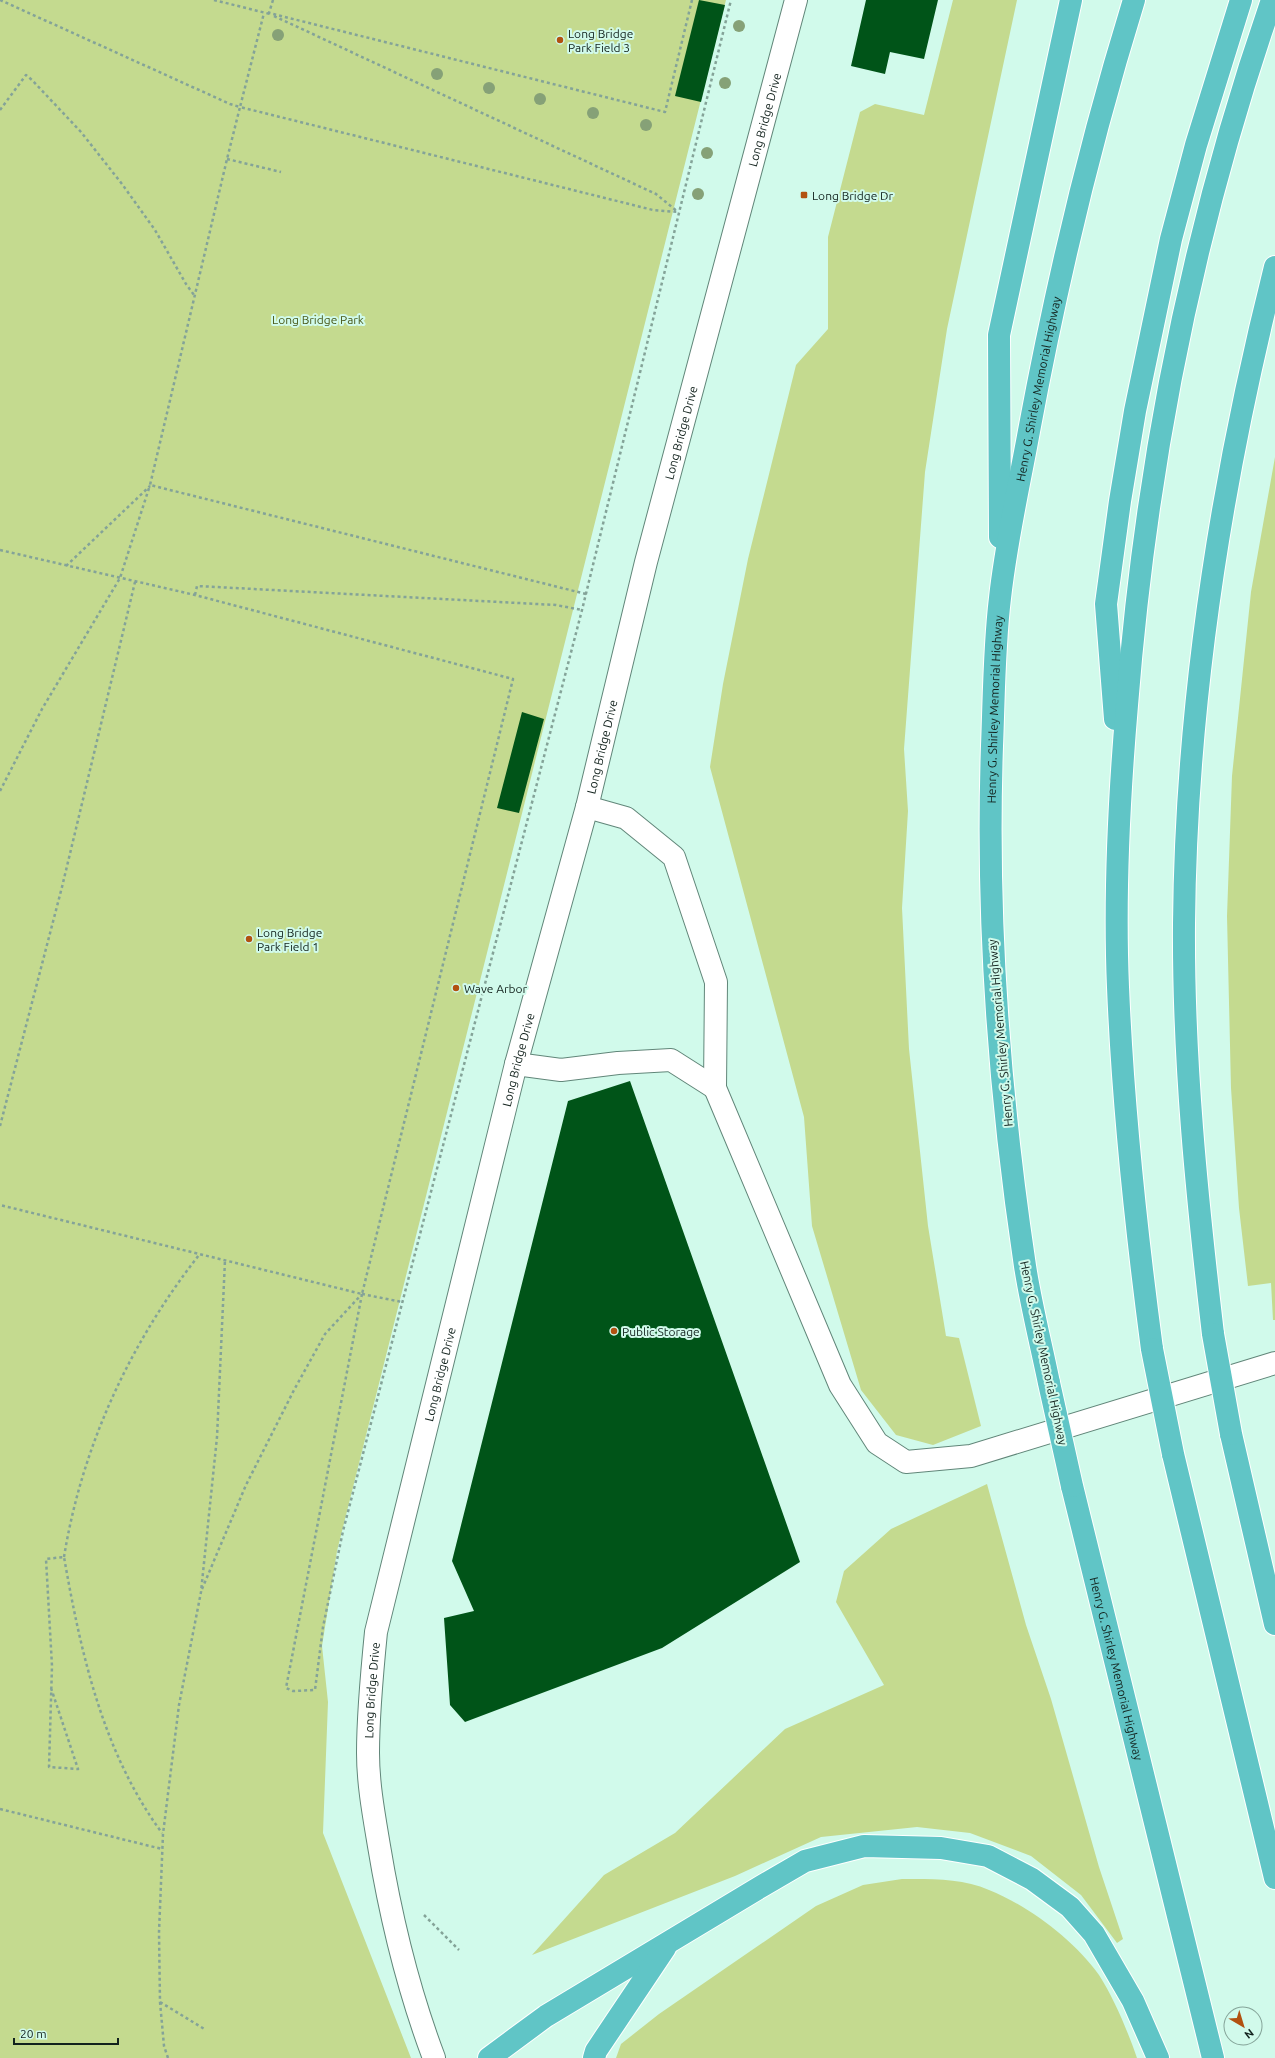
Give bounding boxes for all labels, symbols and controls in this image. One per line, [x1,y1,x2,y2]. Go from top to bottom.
place label: Long Bridge Park Field 3 [568,27,633,54]
marker: Long Bridge Park Field 3 [555,35,565,45]
street label: Long Bridge Drive [745,71,783,168]
place label: Long Bridge Dr [812,189,893,202]
marker: Long Bridge Dr [799,190,809,200]
street label: Henry G. Shirley Memorial Highway [1013,295,1063,482]
park label: Long Bridge Park [272,313,364,326]
street label: Long Bridge Drive [662,384,699,481]
street label: Henry G. Shirley Memorial Highway [984,614,1005,804]
street label: Long Bridge Drive [584,698,619,795]
place label: Long Bridge Park Field 1 [257,926,322,953]
marker: Long Bridge Park Field 1 [244,934,254,944]
street label: Henry G. Shirley Memorial Highway [985,938,1015,1127]
place label: Wave Arbor [464,982,528,995]
marker: Wave Arbor [451,983,461,993]
street label: Long Bridge Drive [499,1011,536,1108]
street label: Henry G. Shirley Memorial Highway [1018,1260,1070,1447]
place label: Public Storage [622,1325,700,1338]
street label: Long Bridge Drive [422,1326,457,1423]
marker: Public Storage [609,1326,619,1336]
street label: Henry G. Shirley Memorial Highway [1088,1576,1146,1762]
street label: Long Bridge Drive [362,1641,381,1739]
north arrow [1223,2006,1263,2046]
scale bar [14,2020,118,2046]
text: 20 m [20,2027,47,2040]
text: N [1242,2027,1256,2041]

